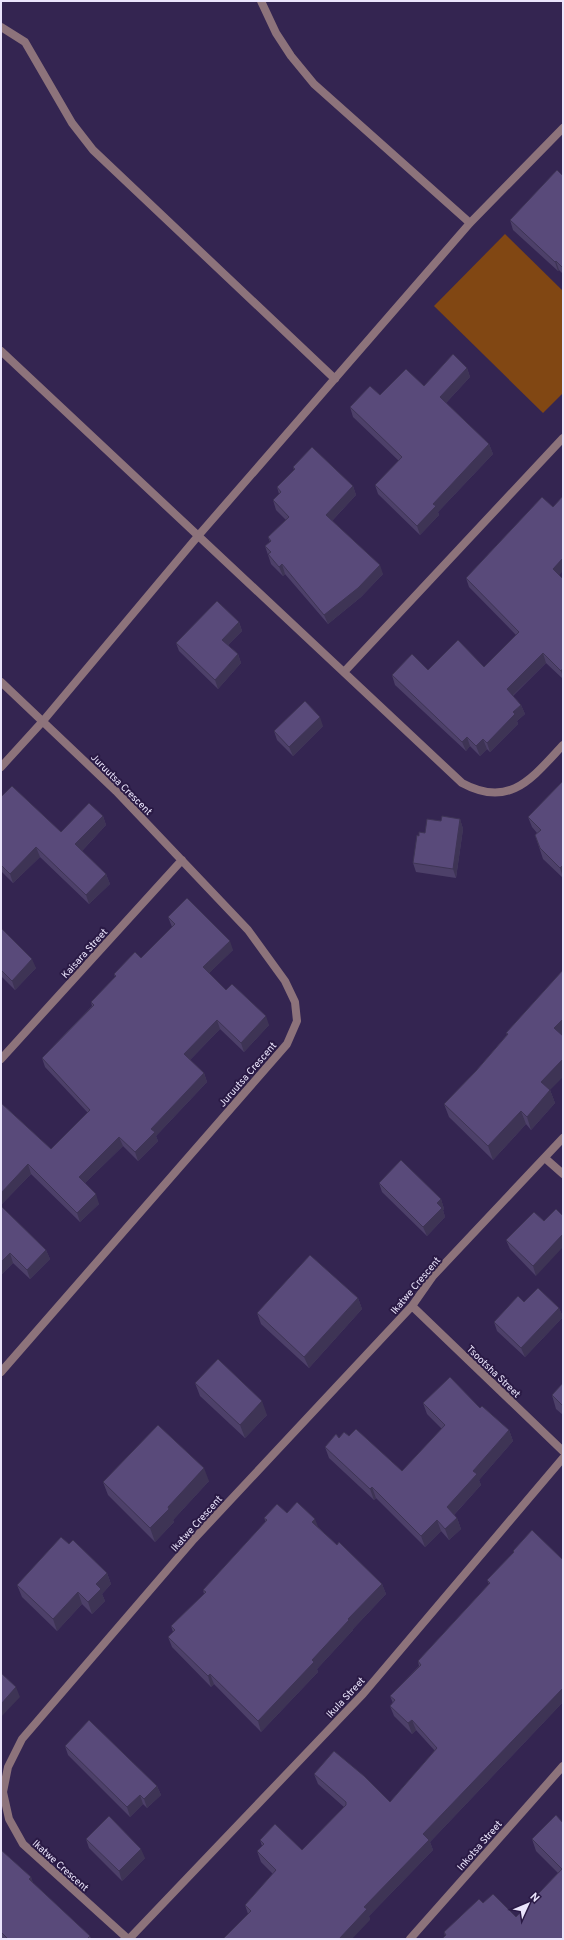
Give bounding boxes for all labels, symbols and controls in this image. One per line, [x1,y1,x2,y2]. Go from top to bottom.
street label: Juruutsa Crescent [87,752,155,819]
street label: Kaisara Street [59,926,111,982]
street label: Juruutsa Crescent [216,1040,280,1110]
street label: Ikatwe Crescent [388,1254,444,1317]
street label: Tsootsha Street [463,1343,523,1401]
street label: Ikatwe Crescent [168,1493,226,1555]
street label: Ikula Street [324,1675,369,1721]
street label: Inkotsa Street [455,1818,506,1874]
street label: Ikatwe Crescent [29,1837,91,1895]
north arrow [508,1884,548,1924]
text: N [527,1890,542,1905]

